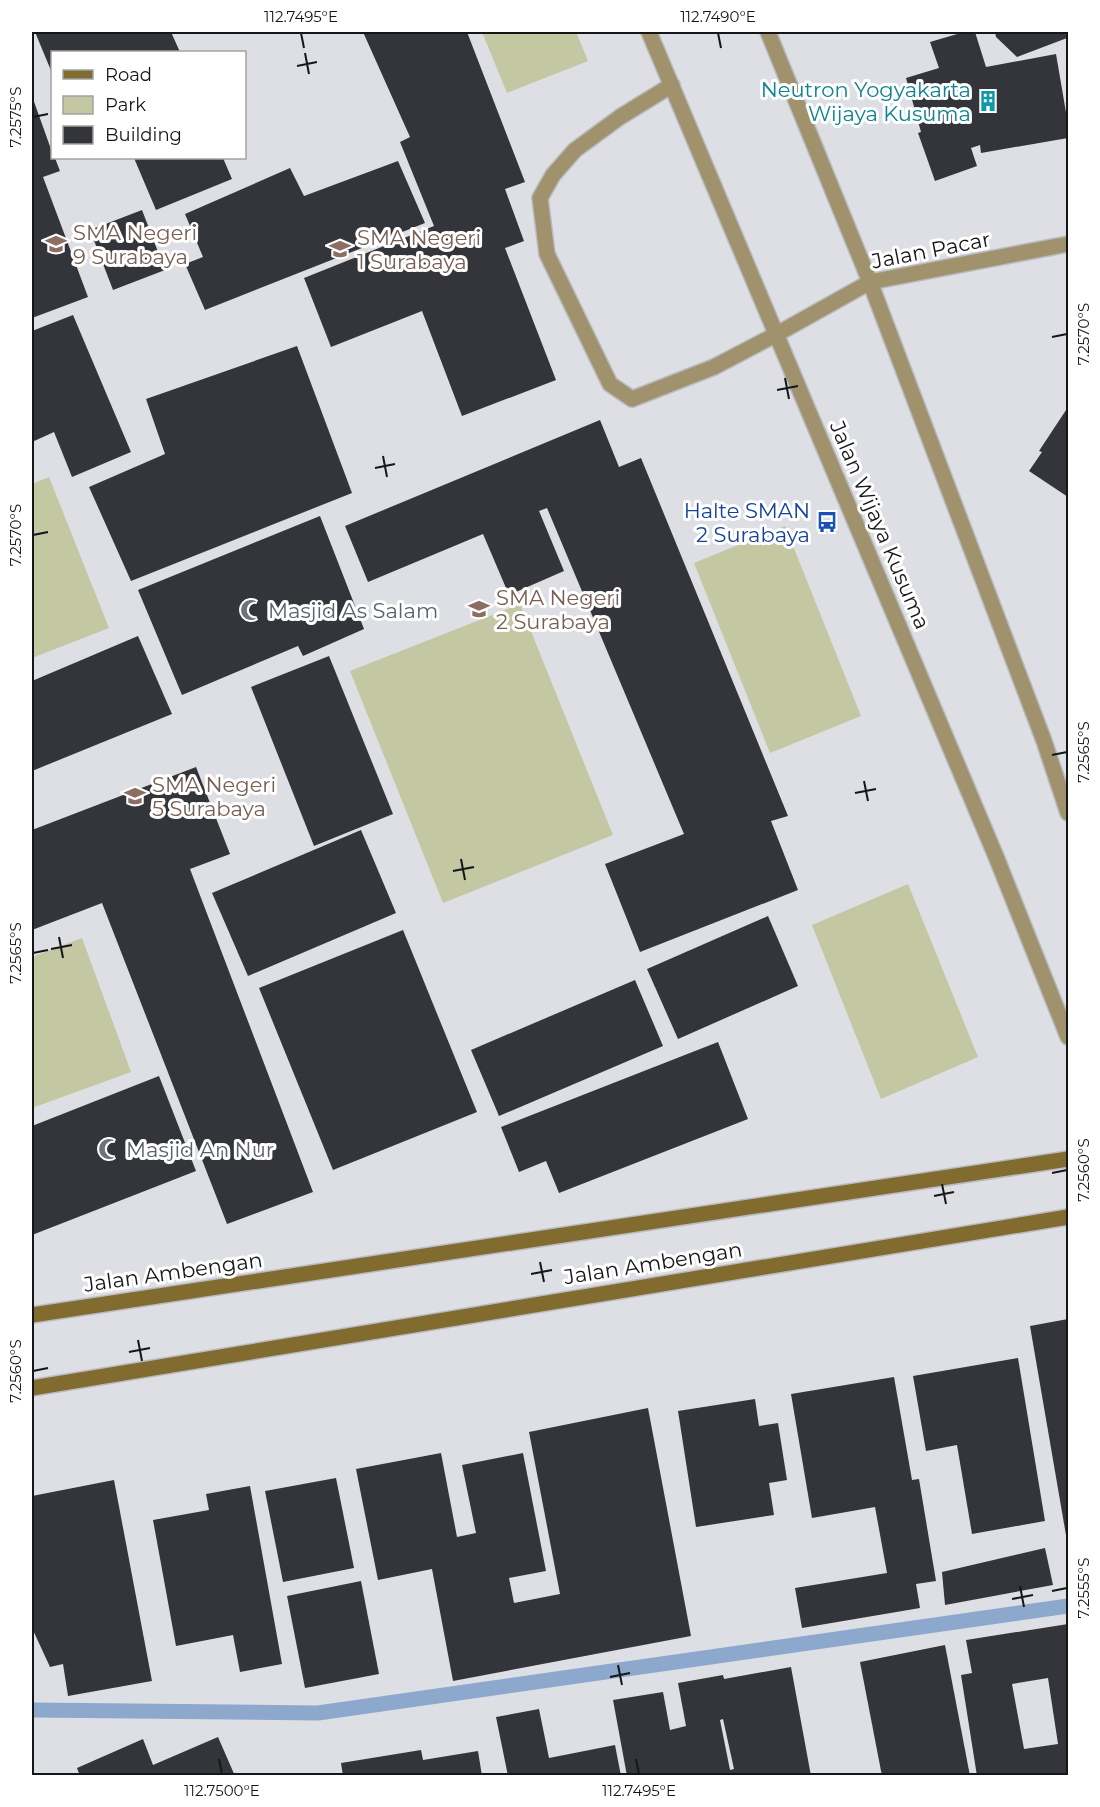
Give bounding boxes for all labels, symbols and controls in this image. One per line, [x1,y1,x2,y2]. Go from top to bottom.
text: 112.7495°E [264,7,338,26]
text: 112.7490°E [680,7,756,26]
legend [51,51,246,159]
text: Road [105,64,152,86]
place label: Neutron Yogyakarta Wijaya Kusuma [761,77,971,126]
text: 7.2575°S [6,87,25,147]
building icon: Neutron Yogyakarta Wijaya Kusuma [976,89,1000,113]
text: Park [105,94,146,116]
text: Building [105,124,182,146]
place label: SMA Negeri 9 Surabaya [73,220,197,269]
place label: SMA Negeri 1 Surabaya [357,225,481,274]
street label: Jalan Pacar [869,226,992,274]
school or university icon: SMA Negeri 9 Surabaya [44,232,68,256]
school or university icon: SMA Negeri 1 Surabaya [328,237,352,261]
text: 7.2570°S [1074,303,1093,365]
street label: Jalan Wijaya Kusuma [824,416,935,633]
place label: Halte SMAN 2 Surabaya [684,498,810,547]
text: 7.2570°S [6,504,25,566]
bus stop icon: Halte SMAN 2 Surabaya [815,510,839,534]
place label: SMA Negeri 2 Surabaya [496,585,620,634]
school or university icon: SMA Negeri 2 Surabaya [467,597,491,621]
mosque icon: Masjid As Salam [239,598,263,622]
place label: Masjid As Salam [268,598,438,623]
text: 7.2565°S [1074,721,1093,783]
place label: SMA Negeri 5 Surabaya [152,772,276,821]
school or university icon: SMA Negeri 5 Surabaya [123,784,147,808]
text: 7.2565°S [6,922,25,984]
mosque icon: Masjid An Nur [97,1137,121,1161]
place label: Masjid An Nur [126,1137,274,1162]
text: 7.2560°S [1074,1138,1093,1202]
street label: Jalan Ambengan [561,1237,744,1290]
street label: Jalan Ambengan [81,1247,264,1297]
text: 7.2560°S [6,1339,25,1403]
text: 7.2555°S [1074,1558,1093,1618]
text: 112.7500°E [184,1781,260,1800]
text: 112.7495°E [602,1781,676,1800]

